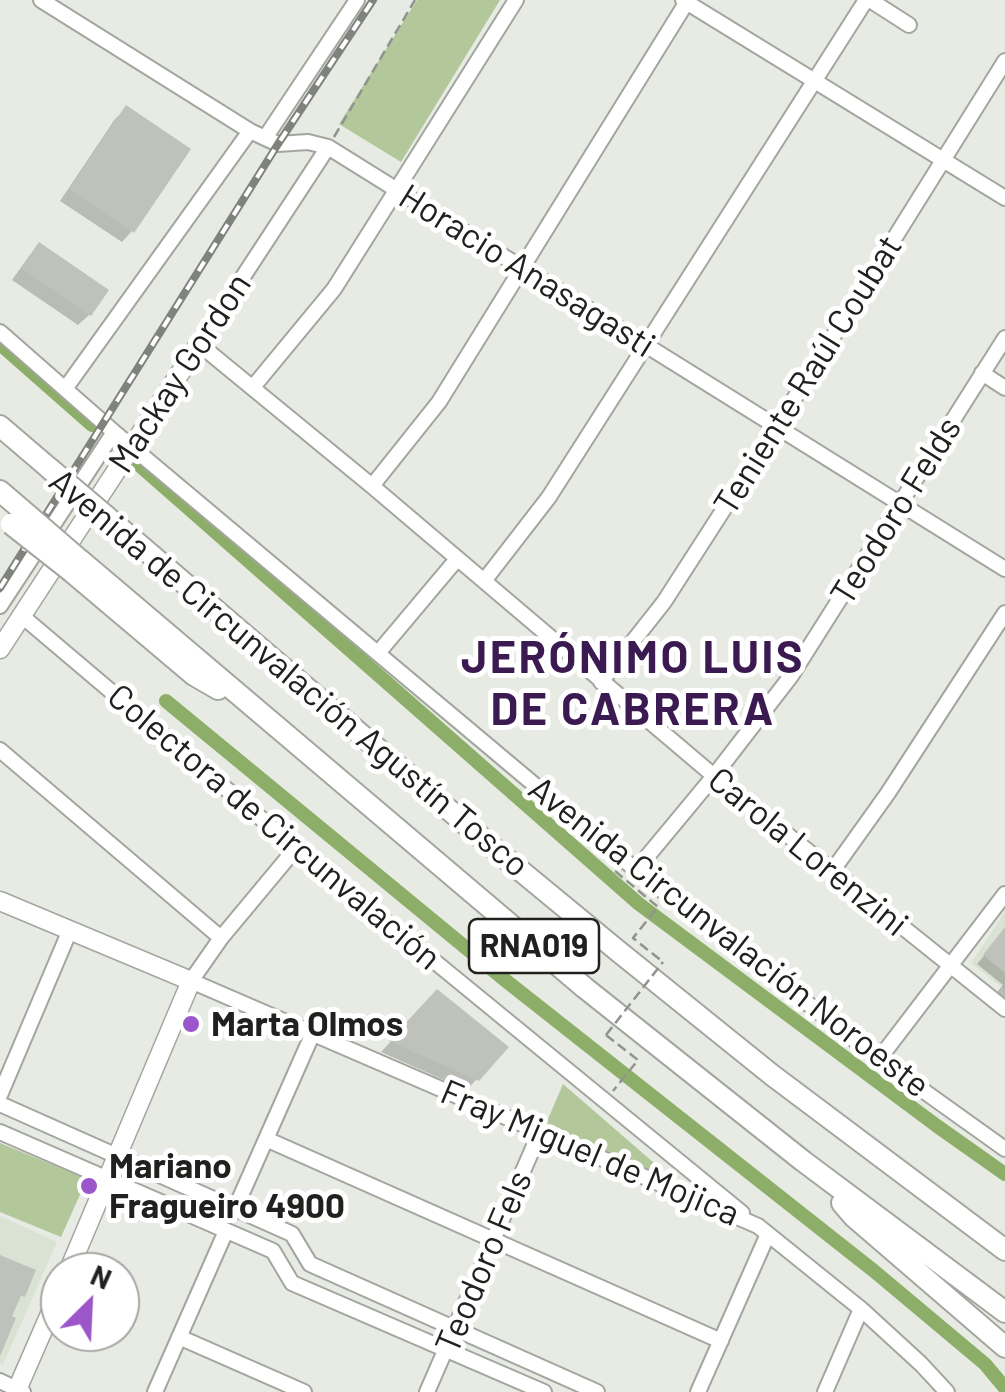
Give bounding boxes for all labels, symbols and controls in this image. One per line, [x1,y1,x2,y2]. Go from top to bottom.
street label: Horacio Anasagasti [391,175,663,367]
street label: Teniente Raúl Coubat [705,228,911,522]
street label: Mackay Gordon [100,265,260,481]
street label: Teodoro Felds [822,409,970,613]
street label: Avenida de Circunvalación Agustín Tosco [41,460,537,886]
district label: JERÓNIMO LUIS DE CABRERA [461,631,805,737]
street label: Colectora de Circunvalación [99,675,449,979]
street label: Carola Lorenzini [700,759,916,945]
street label: Avenida Circunvalación Noroeste [520,767,938,1107]
road number: RNA019 [469,919,599,973]
place label: Marta Olmos [211,1003,403,1045]
marker: Marta Olmos [180,1013,202,1035]
street label: Fray Miguel de Mojica [434,1071,746,1235]
place label: Mariano Fragueiro 4900 [109,1145,345,1227]
street label: Teodoro Fels [427,1164,541,1360]
marker: Mariano Fragueiro 4900 [78,1175,100,1197]
north arrow [40,1252,140,1352]
text: N [86,1257,117,1296]

